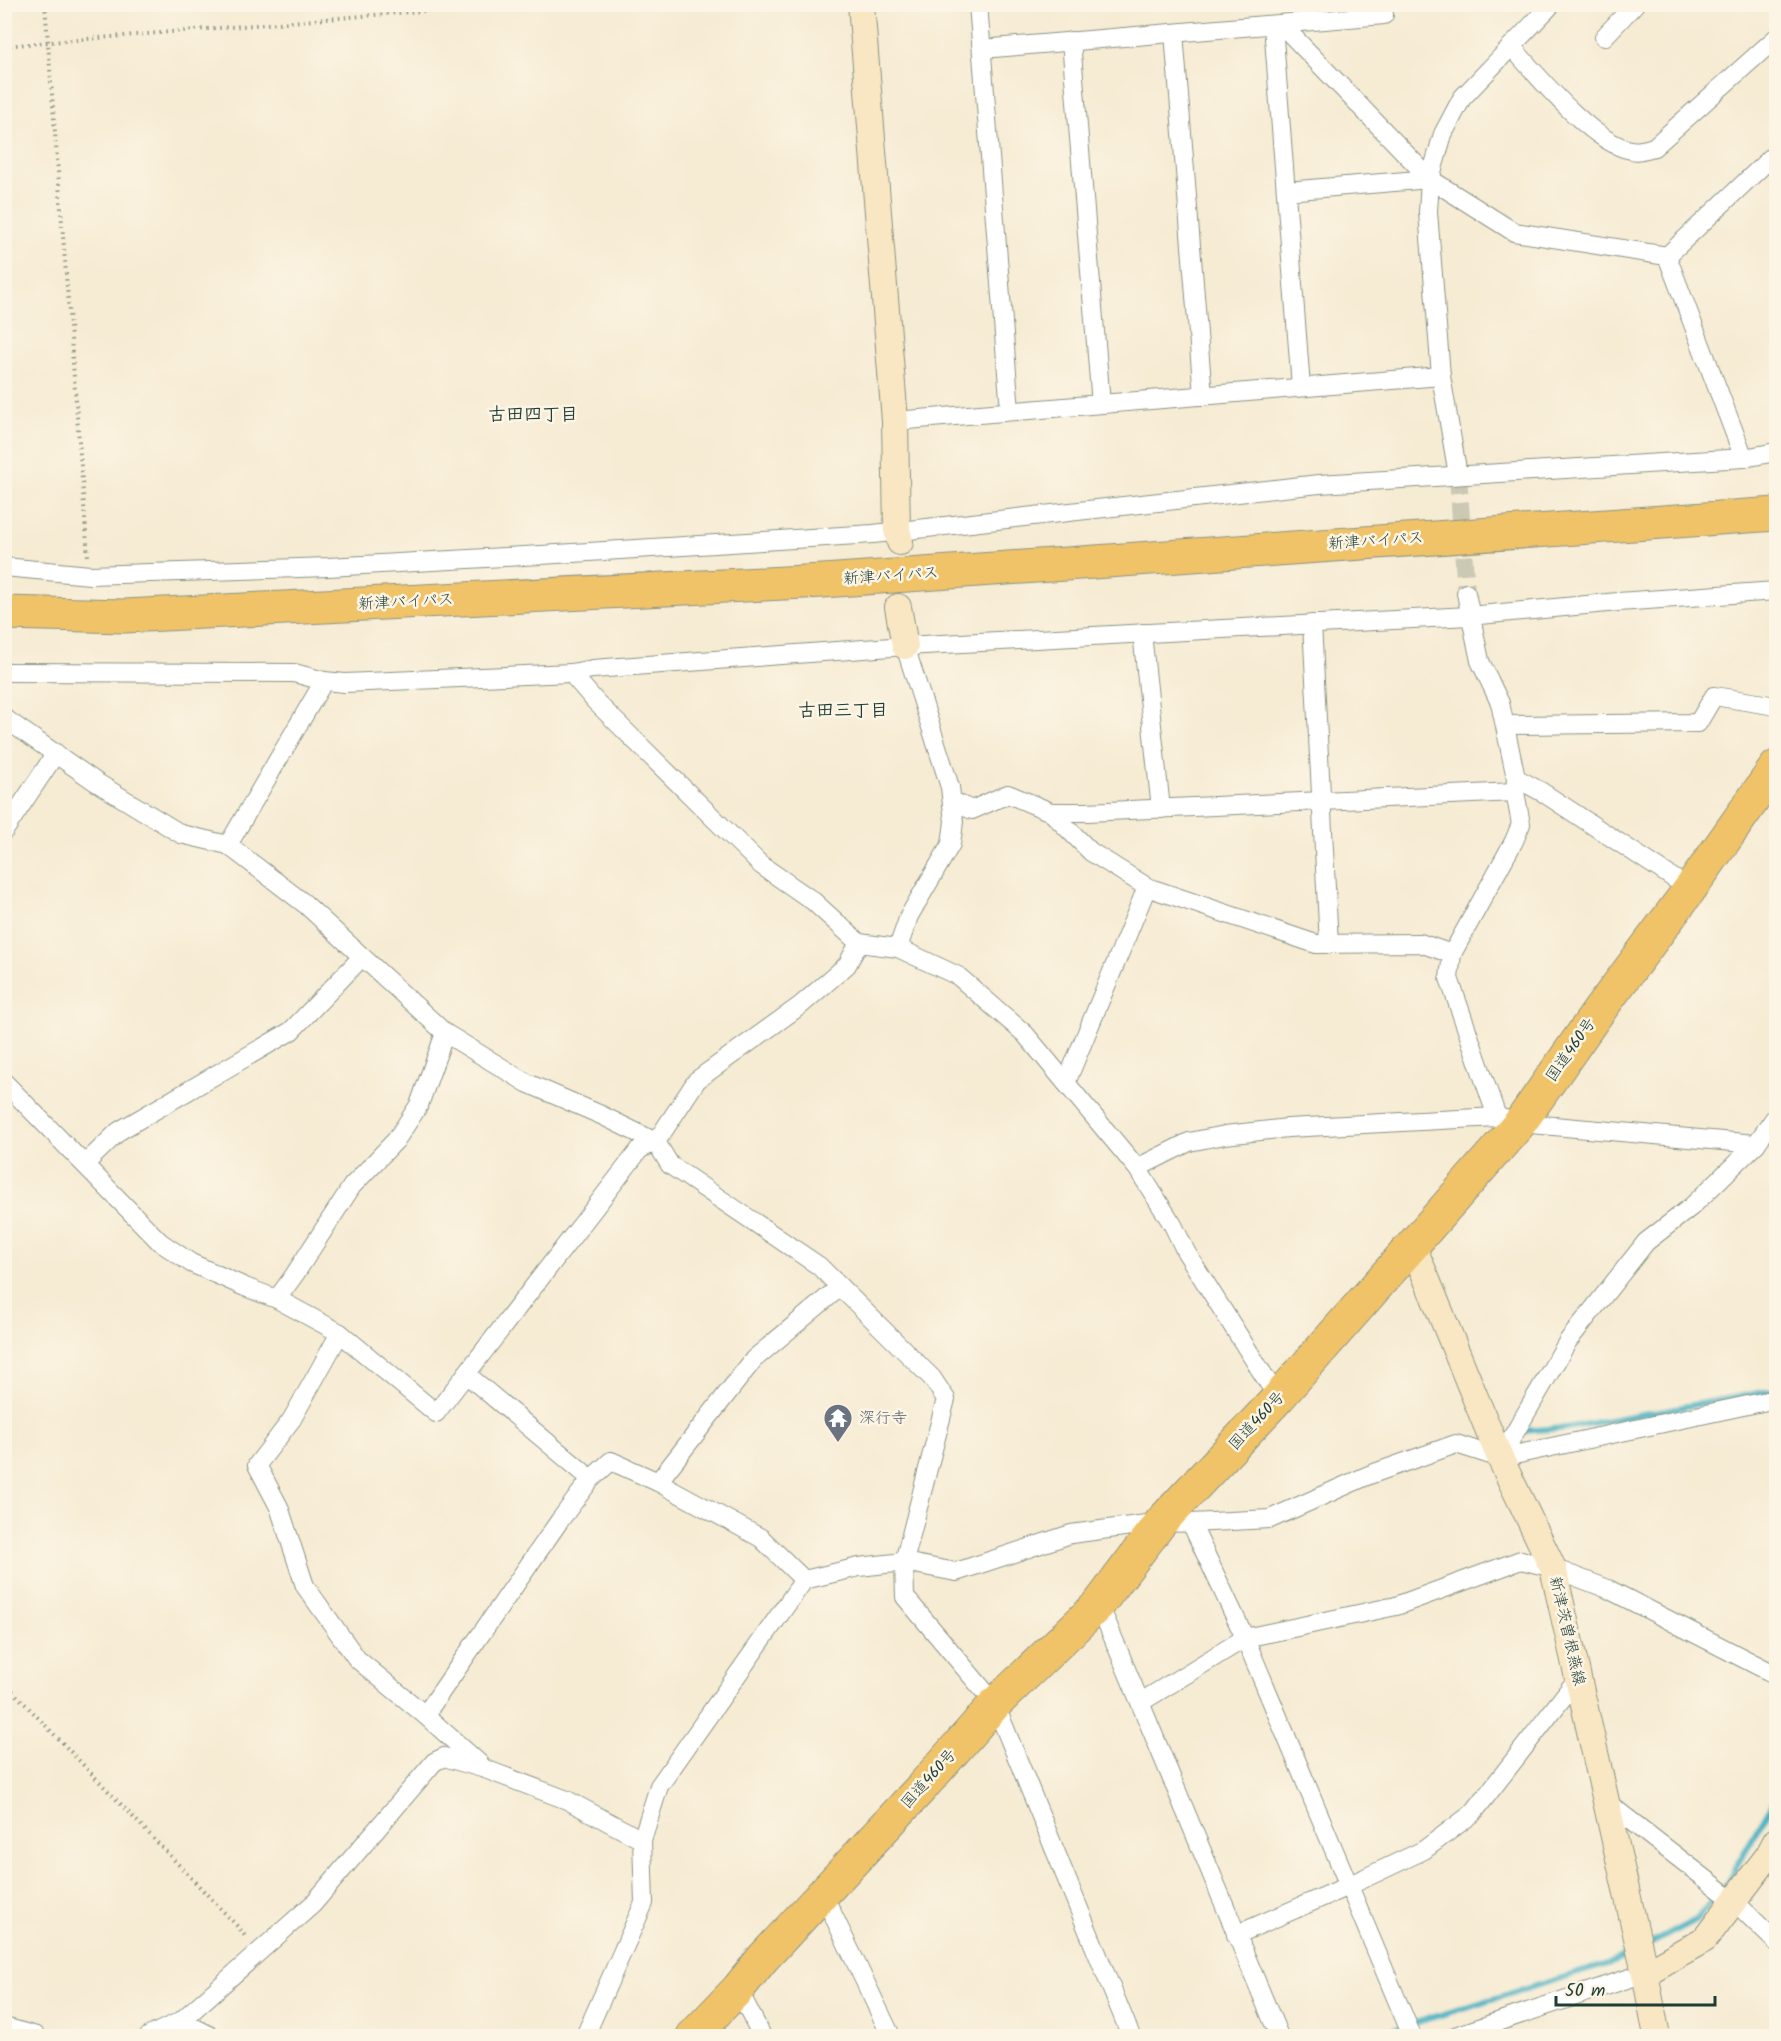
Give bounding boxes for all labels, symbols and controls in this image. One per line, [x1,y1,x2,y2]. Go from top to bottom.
district label: 古田四丁目 [488,401,578,430]
street label: 新津バイパス [1327,525,1425,557]
street label: 新津バイパス [842,560,940,592]
street label: 新津バイパス [358,587,454,617]
district label: 古田三丁目 [798,697,888,726]
street label: 国道460号 [1540,1013,1602,1087]
street label: 国道460号 [1223,1386,1291,1456]
temple icon: 深行寺 [822,1402,854,1444]
place label: 深行寺 [859,1406,907,1431]
street label: 新津茨曽根燕線 [1542,1574,1592,1688]
street label: 国道460号 [895,1743,963,1815]
scale bar [1556,1969,1715,2007]
text: 50 m [1565,1977,1605,2006]

